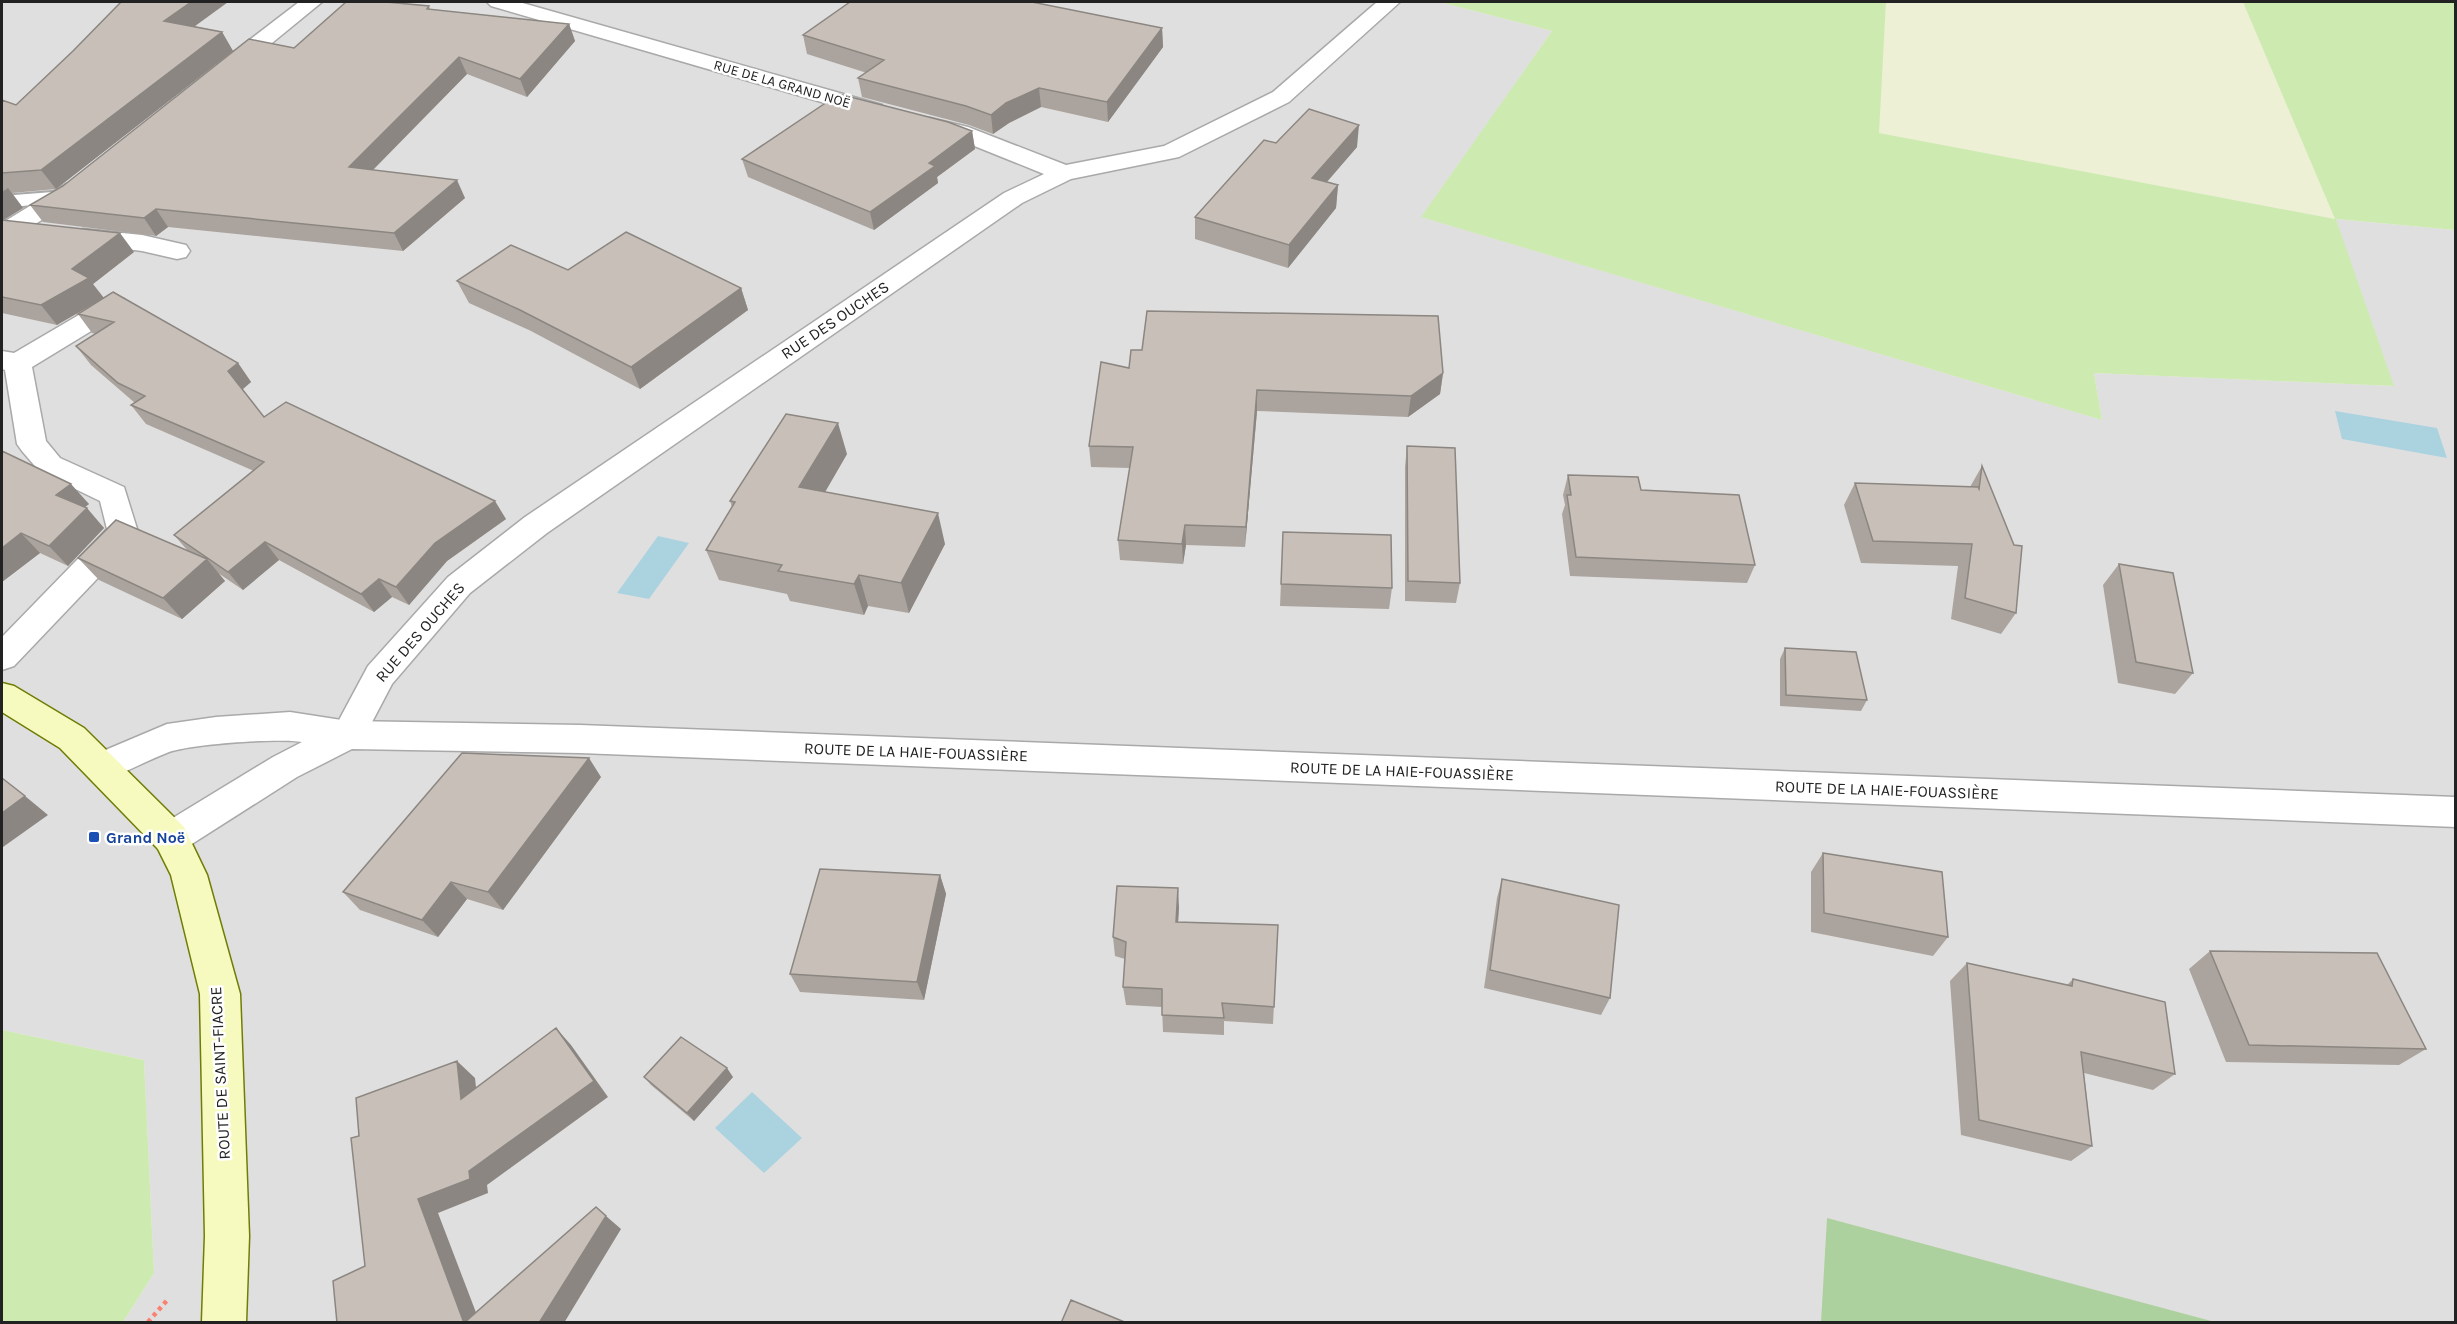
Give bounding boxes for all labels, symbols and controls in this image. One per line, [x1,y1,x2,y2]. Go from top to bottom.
street label: RUE DE LA GRAND NOË [712,56,852,112]
street label: RUE DES OUCHES [777,277,893,363]
street label: RUE DES OUCHES [371,578,469,686]
street label: ROUTE DE LA HAIE-FOUASSIÈRE [804,739,1028,765]
street label: ROUTE DE LA HAIE-FOUASSIÈRE [1290,758,1514,784]
street label: ROUTE DE LA HAIE-FOUASSIÈRE [1775,777,1999,803]
place label: Grand Noë [106,828,185,847]
marker: Grand Noë [87,830,101,844]
street label: ROUTE DE SAINT-FIACRE [206,986,234,1160]

